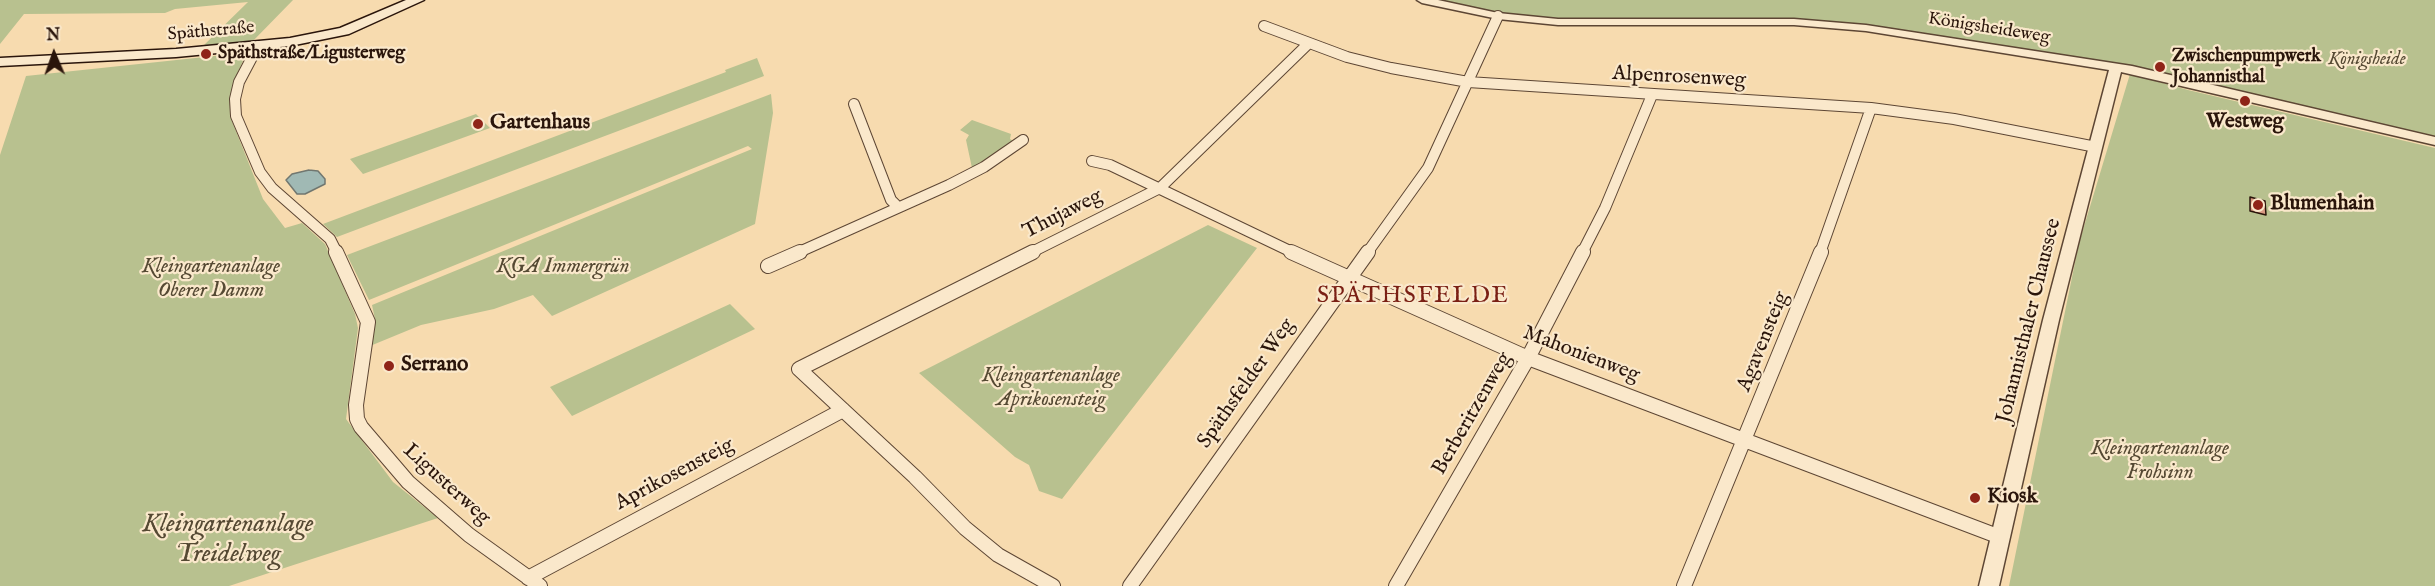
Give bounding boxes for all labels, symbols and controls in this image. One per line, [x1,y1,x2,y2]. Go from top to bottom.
street label: Königsheideweg [1926,9,2052,49]
street label: Späthstraße [167,17,255,47]
north arrow [24,24,84,84]
text: N [46,26,61,46]
place label: Späthstraße/Ligusterweg [218,43,405,65]
place label: Zwischenpumpwerk Johannisthal [2172,46,2321,88]
marker: Späthstraße/Ligusterweg [199,47,213,61]
park label: Königsheide [2328,49,2406,71]
marker: Zwischenpumpwerk Johannisthal [2153,60,2167,74]
street label: Alpenrosenweg [1611,62,1747,94]
marker: Westweg [2238,94,2252,108]
place label: Westweg [2206,110,2284,136]
place label: Gartenhaus [490,111,590,137]
marker: Gartenhaus [471,117,485,131]
street label: Thujaweg [1019,184,1107,246]
place label: Blumenhain [2270,192,2374,218]
marker: Blumenhain [2251,198,2265,212]
street label: Johannisthaler Chaussee [1992,216,2068,426]
park label: Kleingartenanlage Oberer Damm [142,255,280,305]
park label: KGA Immergrün [496,255,630,281]
district label: SPÄTHSFELDE [1317,283,1509,311]
street label: Agavensteig [1733,288,1795,396]
street label: Späthsfelder Weg [1193,314,1301,454]
street label: Mahonienweg [1519,321,1643,389]
street label: Berberitzenweg [1428,348,1518,480]
place label: Serrano [401,353,468,379]
marker: Serrano [382,359,396,373]
park label: Kleingartenanlage Aprikosensteig [982,364,1120,414]
street label: Aprikosensteig [611,433,739,517]
park label: Kleingartenanlage Frohsinn [2091,437,2229,487]
street label: Ligusterweg [397,439,495,531]
place label: Kiosk [1987,485,2038,511]
marker: Kiosk [1968,491,1982,505]
park label: Kleingartenanlage Treidelweg [143,510,313,572]

